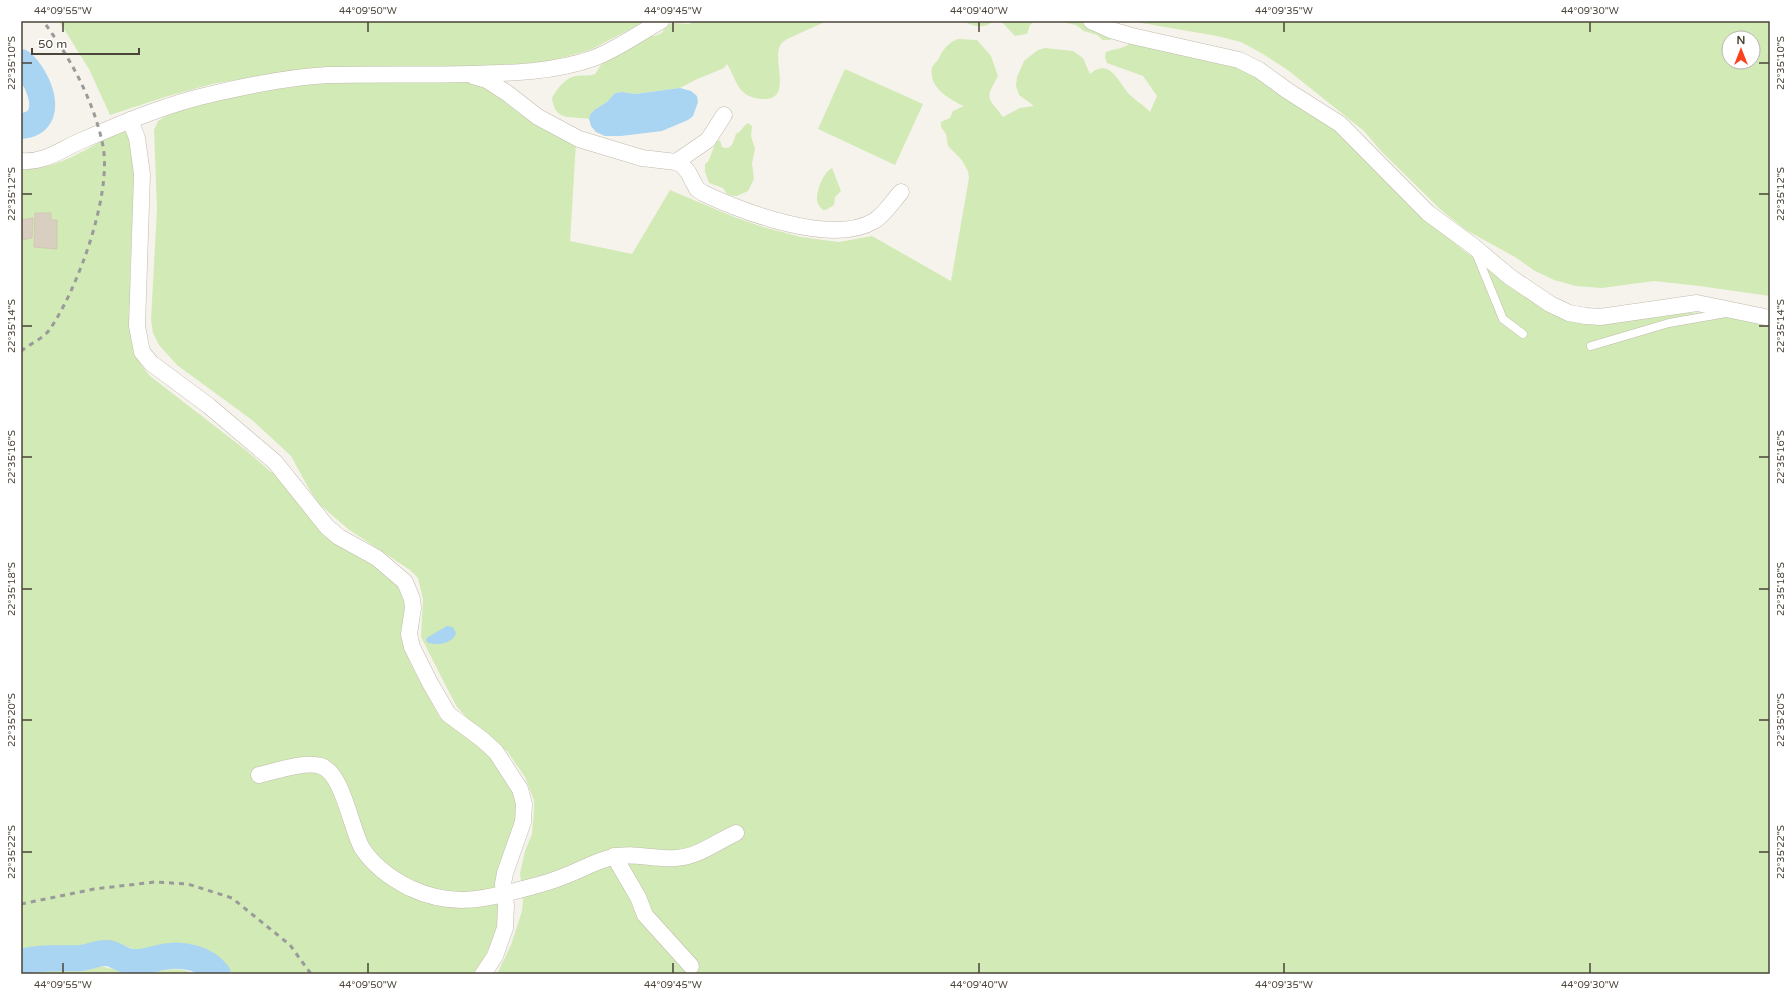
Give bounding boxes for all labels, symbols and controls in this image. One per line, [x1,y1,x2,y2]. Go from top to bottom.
text: 44°09'55"W [34,5,92,17]
text: 44°09'50"W [339,5,397,17]
text: 44°09'45"W [644,5,702,17]
text: 44°09'40"W [950,5,1008,17]
text: 44°09'35"W [1255,5,1313,17]
text: 44°09'30"W [1561,5,1619,17]
scale bar [32,30,139,56]
north arrow [1721,30,1761,70]
text: N [1737,34,1745,47]
text: 22°35'10"S [6,36,18,90]
text: 22°35'10"S [1775,36,1787,90]
text: 50 m [38,37,67,51]
text: 22°35'12"S [6,167,18,221]
text: 22°35'12"S [1775,167,1787,221]
text: 22°35'14"S [6,299,18,353]
text: 22°35'14"S [1775,299,1787,353]
text: 22°35'16"S [6,430,18,484]
text: 22°35'16"S [1775,430,1787,484]
text: 22°35'18"S [6,562,18,616]
text: 22°35'18"S [1775,562,1787,616]
text: 22°35'20"S [6,693,18,747]
text: 22°35'20"S [1775,693,1787,747]
text: 22°35'22"S [6,825,18,879]
text: 22°35'22"S [1775,825,1787,879]
text: 44°09'55"W [34,979,92,991]
text: 44°09'50"W [339,979,397,991]
text: 44°09'45"W [644,979,702,991]
text: 44°09'40"W [950,979,1008,991]
text: 44°09'35"W [1255,979,1313,991]
text: 44°09'30"W [1561,979,1619,991]

